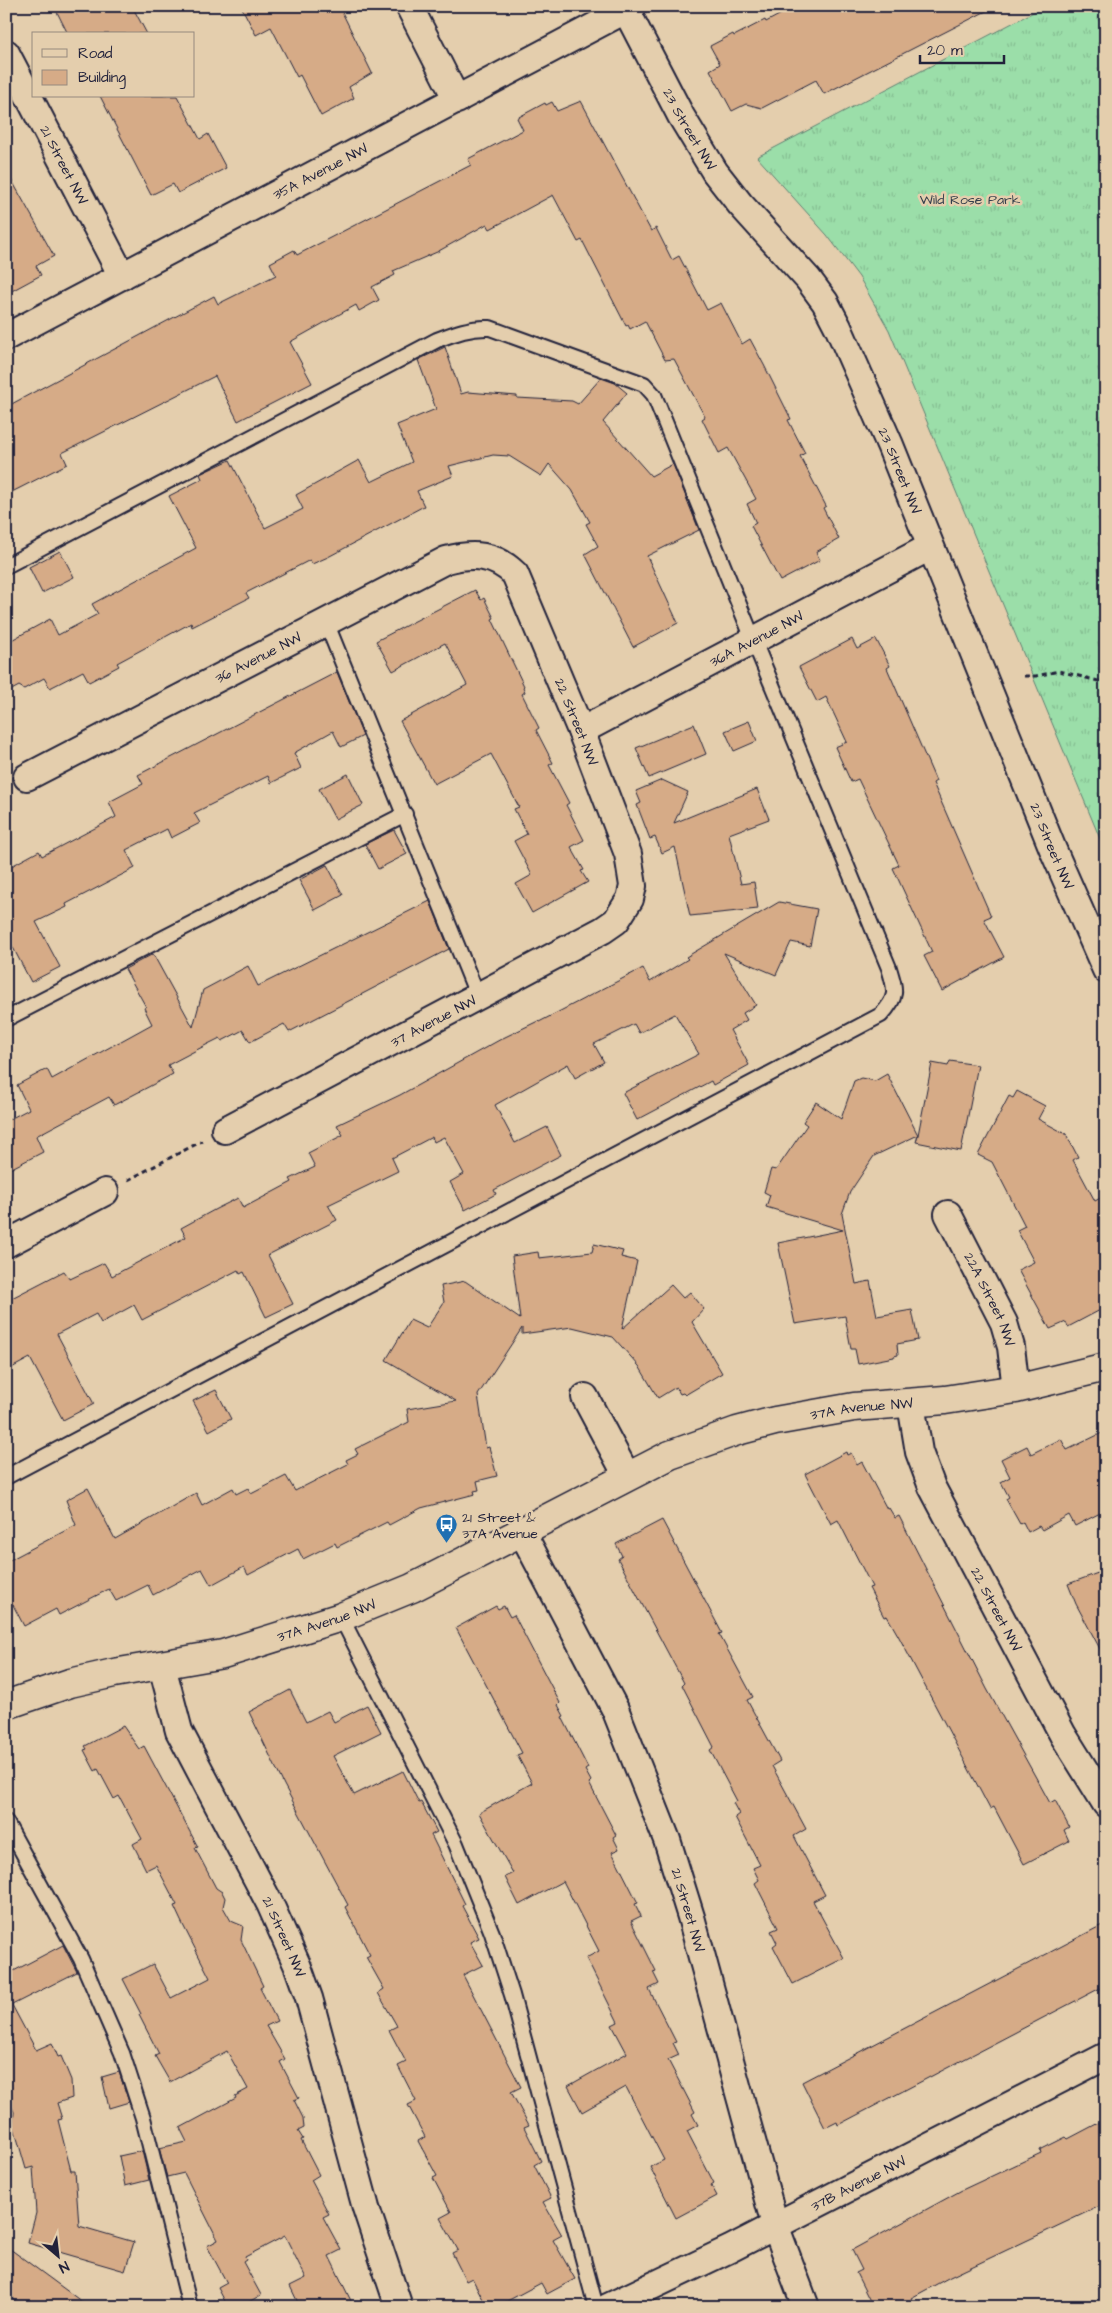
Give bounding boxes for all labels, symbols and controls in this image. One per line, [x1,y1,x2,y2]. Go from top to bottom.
legend [32,32,195,98]
scale bar [920,32,1003,64]
text: 20 m [927,40,963,61]
text: Road [78,43,113,64]
text: Building [78,67,126,89]
street label: 23 Street NW [657,85,721,174]
street label: 21 Street NW [34,122,92,208]
street label: 35A Avenue NW [269,139,371,205]
park label: Wild Rose Park [920,190,1021,210]
street label: 23 Street NW [873,425,926,517]
street label: 36A Avenue NW [706,607,807,673]
street label: 36 Avenue NW [212,628,305,689]
street label: 22 Street NW [549,675,602,768]
street label: 23 Street NW [1024,800,1078,893]
street label: 37 Avenue NW [387,991,480,1053]
street label: 22A Street NW [958,1249,1019,1348]
street label: 37A Avenue NW [809,1394,914,1426]
place label: 21 Street & 37A Avenue [462,1508,538,1544]
bus stop icon: 21 Street & 37A Avenue [434,1513,458,1544]
street label: 22 Street NW [965,1564,1026,1655]
street label: 37A Avenue NW [275,1595,379,1647]
street label: 21 Street NW [665,1866,709,1954]
street label: 21 Street NW [257,1893,310,1980]
street label: 37B Avenue NW [807,2151,909,2217]
north arrow [32,2230,82,2280]
text: N [55,2256,72,2278]

